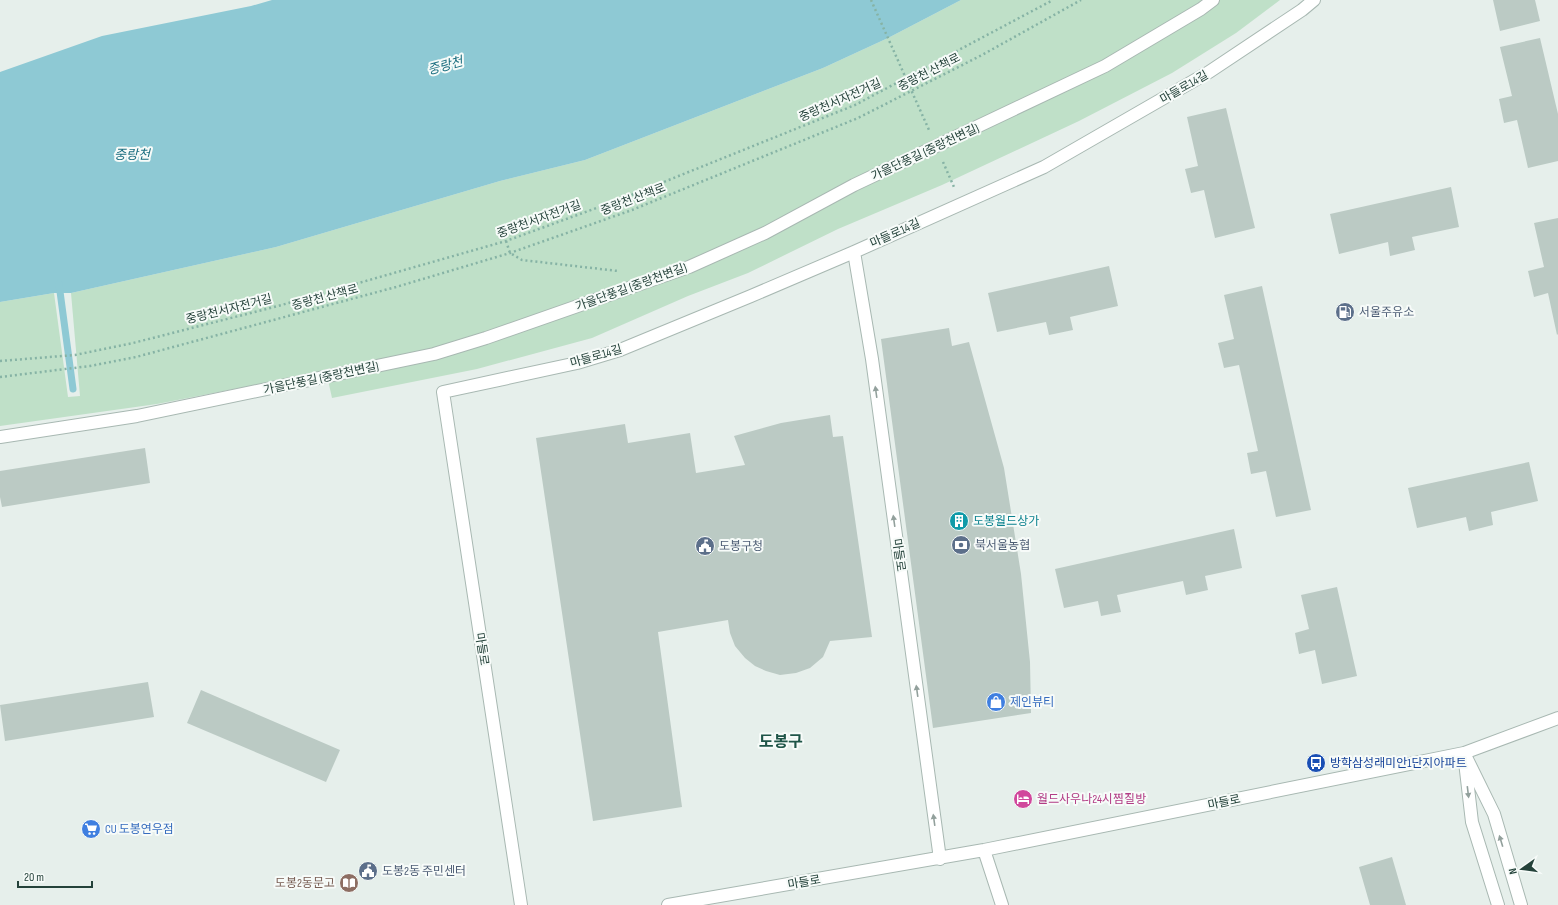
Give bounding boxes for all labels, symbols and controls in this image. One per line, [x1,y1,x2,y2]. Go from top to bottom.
street label: 중랑천 산책로 [895,50,963,95]
water label: 중랑천 [426,53,466,78]
street label: 마들로14길 [1157,68,1211,107]
street label: 중랑천서자전거길 [797,76,884,125]
street label: 가을단풍길 (중랑천변길) [869,121,982,184]
water label: 중랑천 [114,147,151,163]
street label: 중랑천 산책로 [599,180,668,219]
street label: 중랑천서자전거길 [495,197,583,242]
street label: 마들로14길 [868,216,923,251]
street label: 가을단풍길 (중랑천변길) [573,260,689,315]
street label: 중랑천 산책로 [290,281,360,314]
street label: 중랑천서자전거길 [184,292,274,327]
fuel station icon: 서울주유소 [1334,301,1356,323]
place label: 서울주유소 [1359,305,1414,320]
street label: 마들로14길 [568,342,624,371]
street label: 가을단풍길 (중랑천변길) [262,359,380,398]
one-way arrow [873,386,879,398]
building icon: 도봉월드상가 [948,510,970,532]
place label: 도봉월드상가 [973,514,1039,529]
one-way arrow [891,515,897,527]
bank icon: 북서울농협 [950,534,972,556]
public building icon: 도봉구청 [694,535,716,557]
street label: 마들로 [889,538,908,573]
place label: 북서울농협 [975,538,1030,553]
place label: 도봉구청 [719,539,763,554]
street label: 마들로 [472,632,492,667]
one-way arrow [914,685,920,697]
shop icon: 제인뷰티 [985,691,1007,713]
place label: 제인뷰티 [1010,695,1054,710]
district label: 도봉구 [759,733,803,752]
bus stop icon: 방학삼성래미안1단지아파트 [1305,752,1327,774]
place label: 방학삼성래미안1단지아파트 [1330,756,1467,771]
one-way arrow [1465,786,1472,798]
hotel icon: 월드사우나24시찜질방 [1012,788,1034,810]
place label: 월드사우나24시찜질방 [1037,792,1146,807]
street label: 마들로 [1206,792,1242,813]
one-way arrow [931,814,938,826]
supermarket icon: CU 도봉연우점 [80,818,102,840]
place label: CU 도봉연우점 [105,822,174,837]
one-way arrow [1498,835,1504,847]
north arrow [1502,849,1542,889]
public building icon: 도봉2동 주민센터 [357,860,379,882]
scale bar [18,863,92,889]
place label: 도봉2동 주민센터 [382,864,466,879]
text: N [1506,867,1520,876]
text: 20 m [24,870,44,885]
library icon: 도봉2동문고 [338,872,360,894]
street label: 마들로 [786,872,822,893]
place label: 도봉2동문고 [275,876,335,891]

